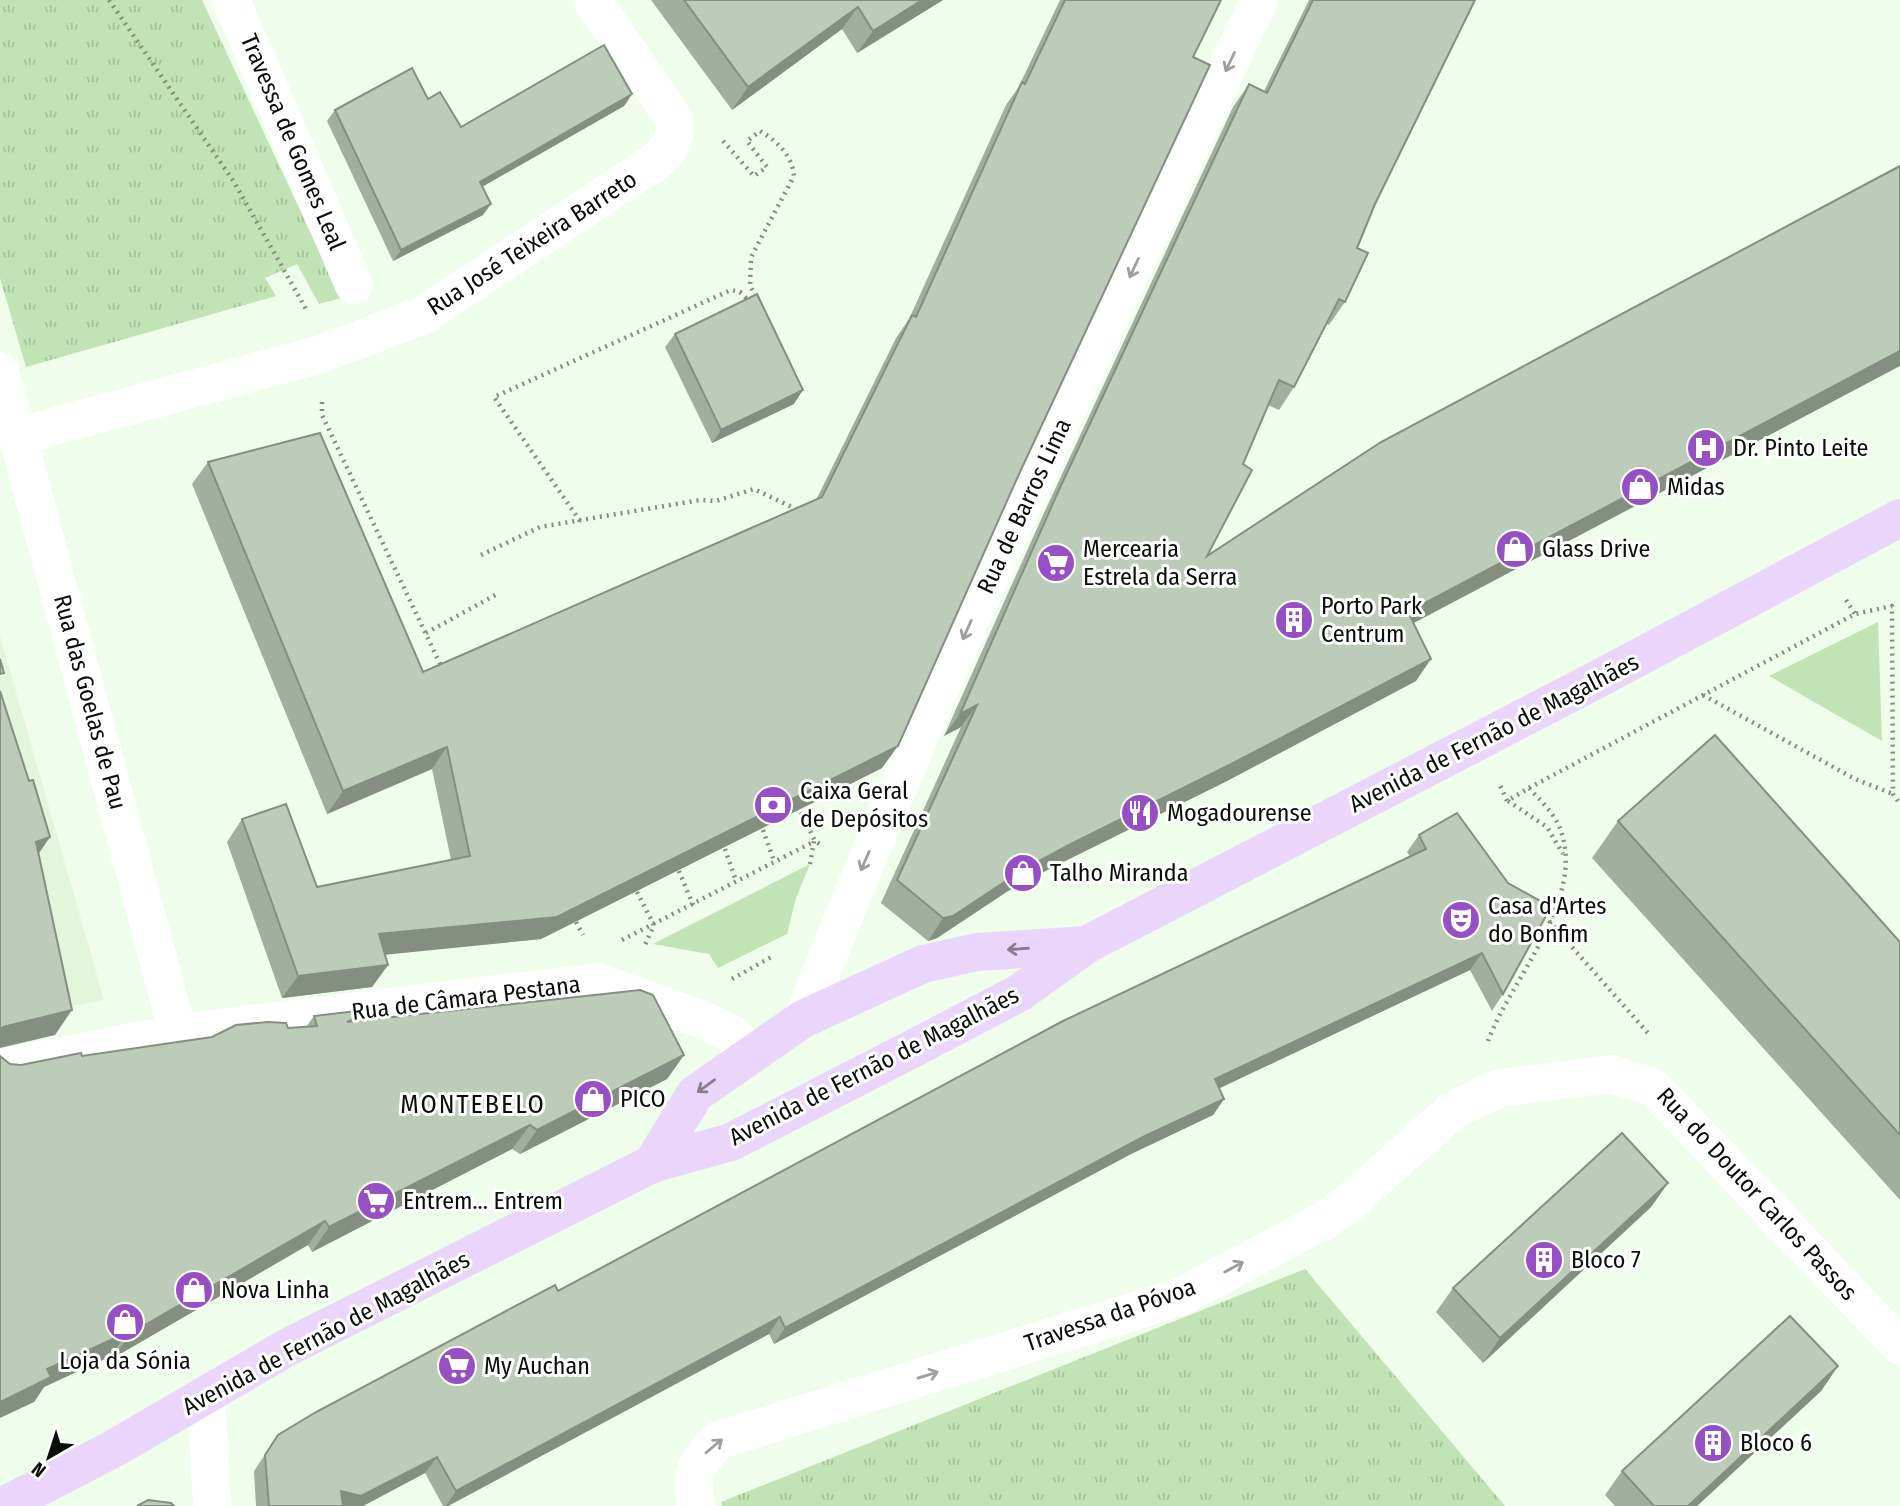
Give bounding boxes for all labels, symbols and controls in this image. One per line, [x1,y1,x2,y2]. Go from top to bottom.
street label: Travessa de Gomes Leal [235,30,351,254]
one-way arrow [1223,51,1237,72]
street label: Rua José Teixeira Barreto [422,165,642,321]
one-way arrow [1127,257,1141,278]
street label: Rua de Barros Lima [971,414,1077,598]
hospital icon: Dr. Pinto Leite [1685,427,1727,469]
place label: Dr. Pinto Leite [1733,434,1868,462]
shop icon: Midas [1619,466,1661,508]
place label: Midas [1667,473,1725,501]
shop icon: Glass Drive [1494,528,1536,570]
place label: Mercearia Estrela da Serra [1083,535,1237,591]
place label: Glass Drive [1542,535,1650,563]
supermarket icon: Mercearia Estrela da Serra [1035,542,1077,584]
street label: Rua das Goelas de Pau [48,592,132,812]
place label: Porto Park Centrum [1321,592,1423,648]
building icon: Porto Park Centrum [1273,599,1315,641]
one-way arrow [960,619,973,640]
street label: Avenida de Fernão de Magalhães [1345,648,1643,818]
place label: Caixa Geral de Depósitos [800,777,928,833]
bank icon: Caixa Geral de Depósitos [752,784,794,826]
restaurant icon: Mogadourense [1119,792,1161,834]
place label: Mogadourense [1167,799,1312,827]
one-way arrow [858,850,871,871]
shop icon: Talho Miranda [1002,852,1044,894]
place label: Talho Miranda [1050,859,1188,887]
place label: Casa d'Artes do Bonfim [1488,892,1607,948]
theatre icon: Casa d'Artes do Bonfim [1440,899,1482,941]
one-way arrow [1007,943,1030,956]
street label: Rua de Câmara Pestana [350,970,582,1026]
street label: Avenida de Fernão de Magalhães [725,981,1023,1151]
shop icon: PICO [572,1078,614,1120]
one-way arrow [698,1078,716,1093]
street label: Rua do Doutor Carlos Passos [1651,1082,1863,1306]
place label: PICO [620,1085,666,1113]
district label: MONTEBELO [400,1089,546,1120]
supermarket icon: Entrem... Entrem [355,1180,397,1222]
place label: Entrem... Entrem [403,1187,563,1215]
building icon: Bloco 7 [1523,1239,1565,1281]
street label: Avenida de Fernão de Magalhães [178,1245,474,1421]
place label: Bloco 7 [1571,1246,1641,1274]
one-way arrow [1224,1260,1244,1274]
shop icon: Nova Linha [173,1269,215,1311]
street label: Travessa da Póvoa [1021,1273,1199,1357]
place label: Nova Linha [221,1276,330,1304]
shop icon: Loja da Sónia [104,1301,146,1343]
supermarket icon: My Auchan [436,1345,478,1387]
place label: Loja da Sónia [59,1347,191,1375]
place label: My Auchan [484,1352,590,1380]
one-way arrow [917,1367,939,1380]
north arrow [14,1422,84,1492]
building icon: Bloco 6 [1692,1422,1734,1464]
place label: Bloco 6 [1740,1429,1812,1457]
one-way arrow [704,1439,722,1454]
text: N [27,1457,50,1482]

